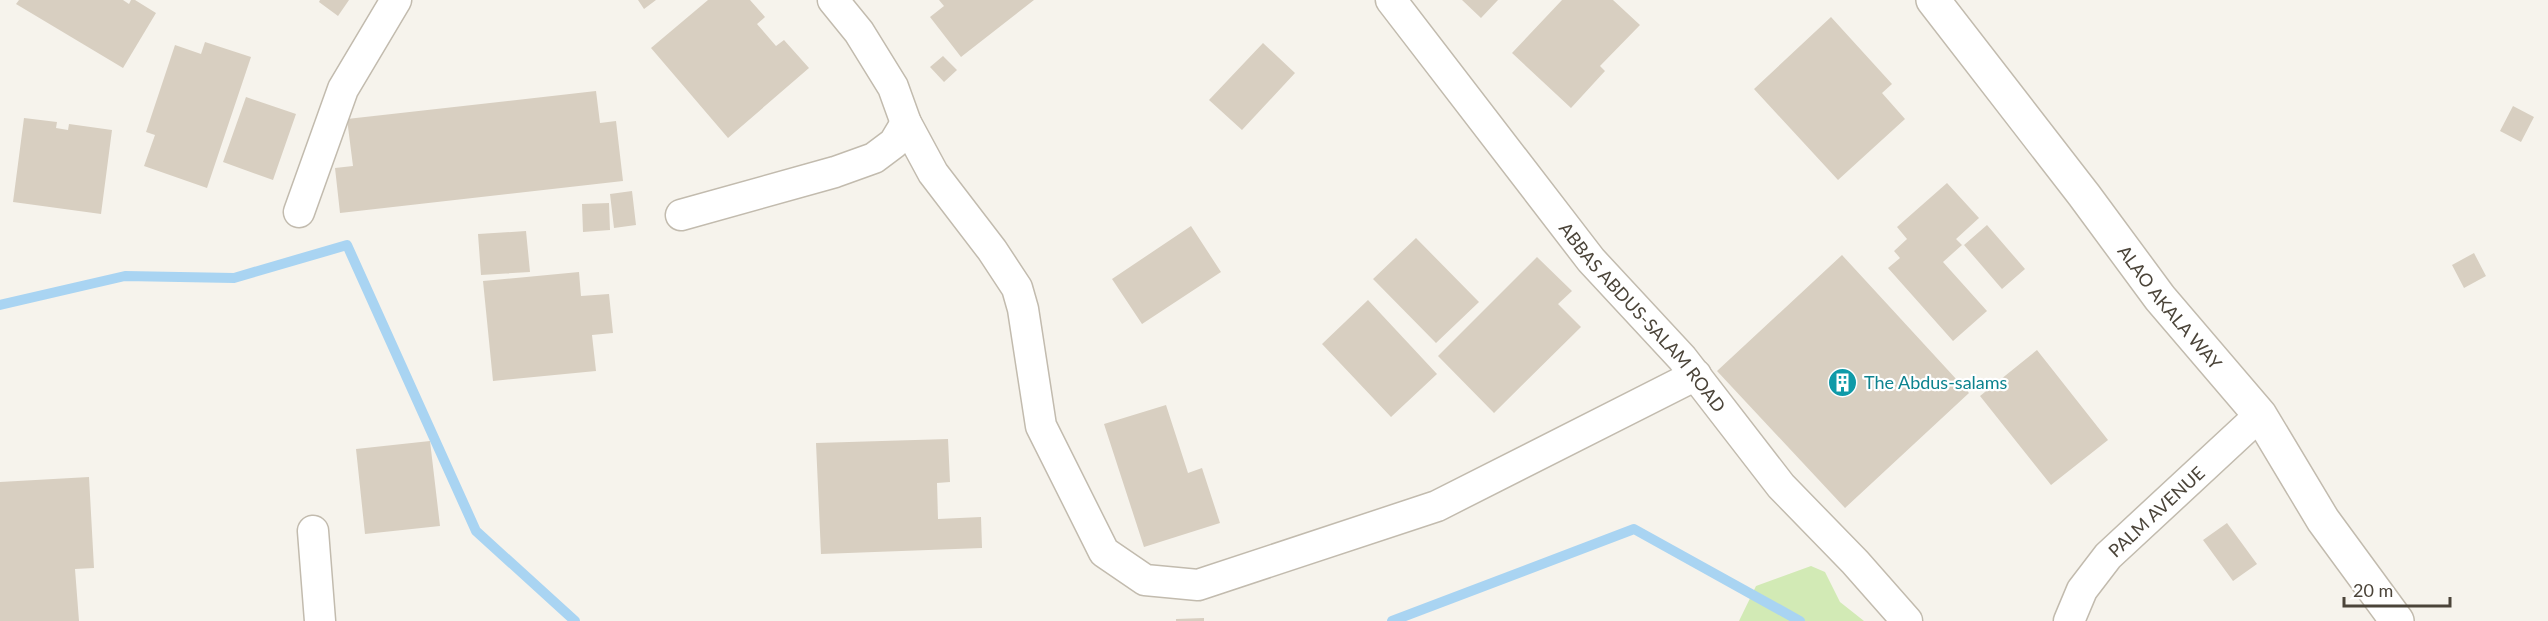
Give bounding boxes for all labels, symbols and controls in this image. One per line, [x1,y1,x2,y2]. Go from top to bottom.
street label: ABBAS ABDUS-SALAM ROAD [1555,218,1731,416]
street label: ALAO AKALA WAY [2114,241,2227,374]
building icon: The Abdus-salams [1827,366,1859,398]
place label: The Abdus-salams [1864,371,2008,393]
street label: PALM AVENUE [2103,461,2209,561]
scale bar [2344,570,2450,608]
text: 20 m [2353,579,2393,601]

